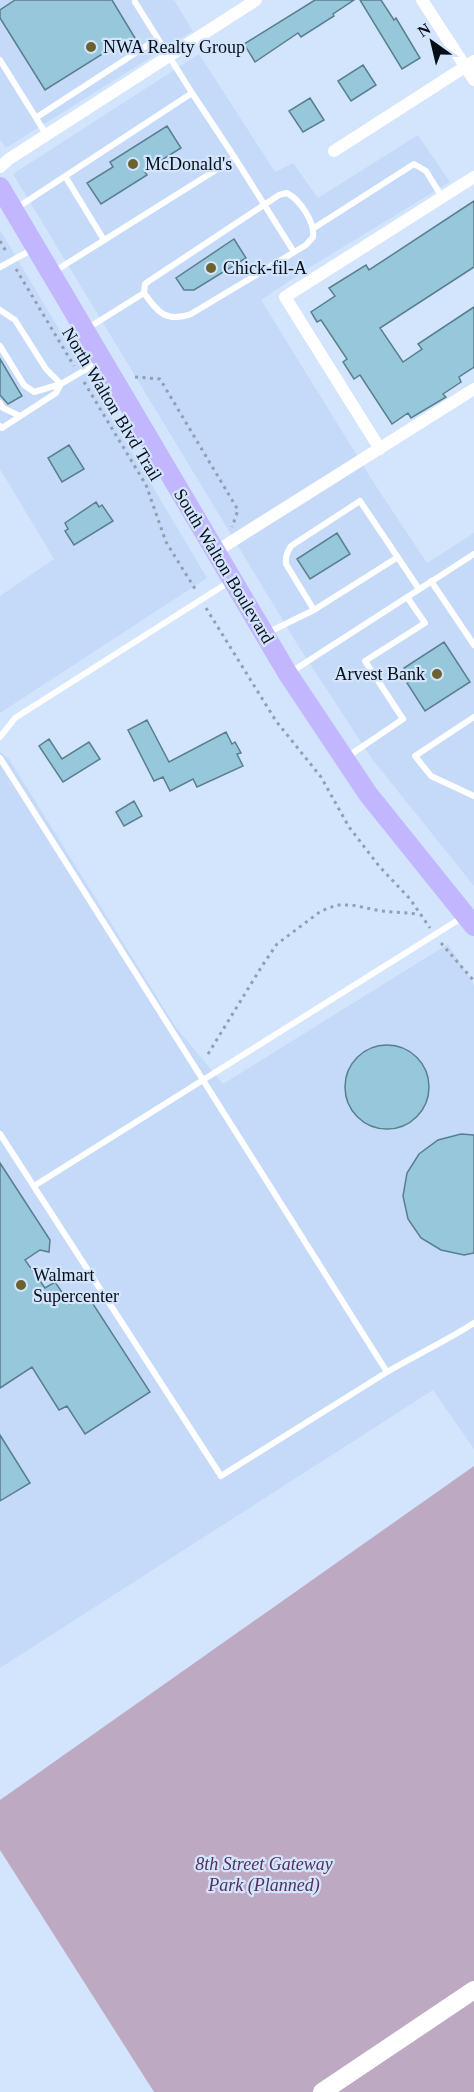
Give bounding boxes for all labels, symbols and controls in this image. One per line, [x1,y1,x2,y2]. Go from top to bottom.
north arrow [402,12,462,72]
text: N [414,19,434,40]
place label: NWA Realty Group [103,37,245,57]
marker: NWA Realty Group [84,40,98,54]
place label: McDonald's [145,154,232,174]
marker: McDonald's [126,157,140,171]
place label: Chick-fil-A [223,258,307,278]
marker: Chick-fil-A [204,261,218,275]
street label: North Walton Blvd Trail [58,324,166,484]
street label: South Walton Boulevard [170,485,278,647]
place label: Arvest Bank [335,664,425,684]
marker: Arvest Bank [430,667,444,681]
place label: Walmart Supercenter [33,1265,119,1306]
marker: Walmart Supercenter [14,1278,28,1292]
park label: 8th Street Gateway Park (Planned) [195,1854,333,1896]

